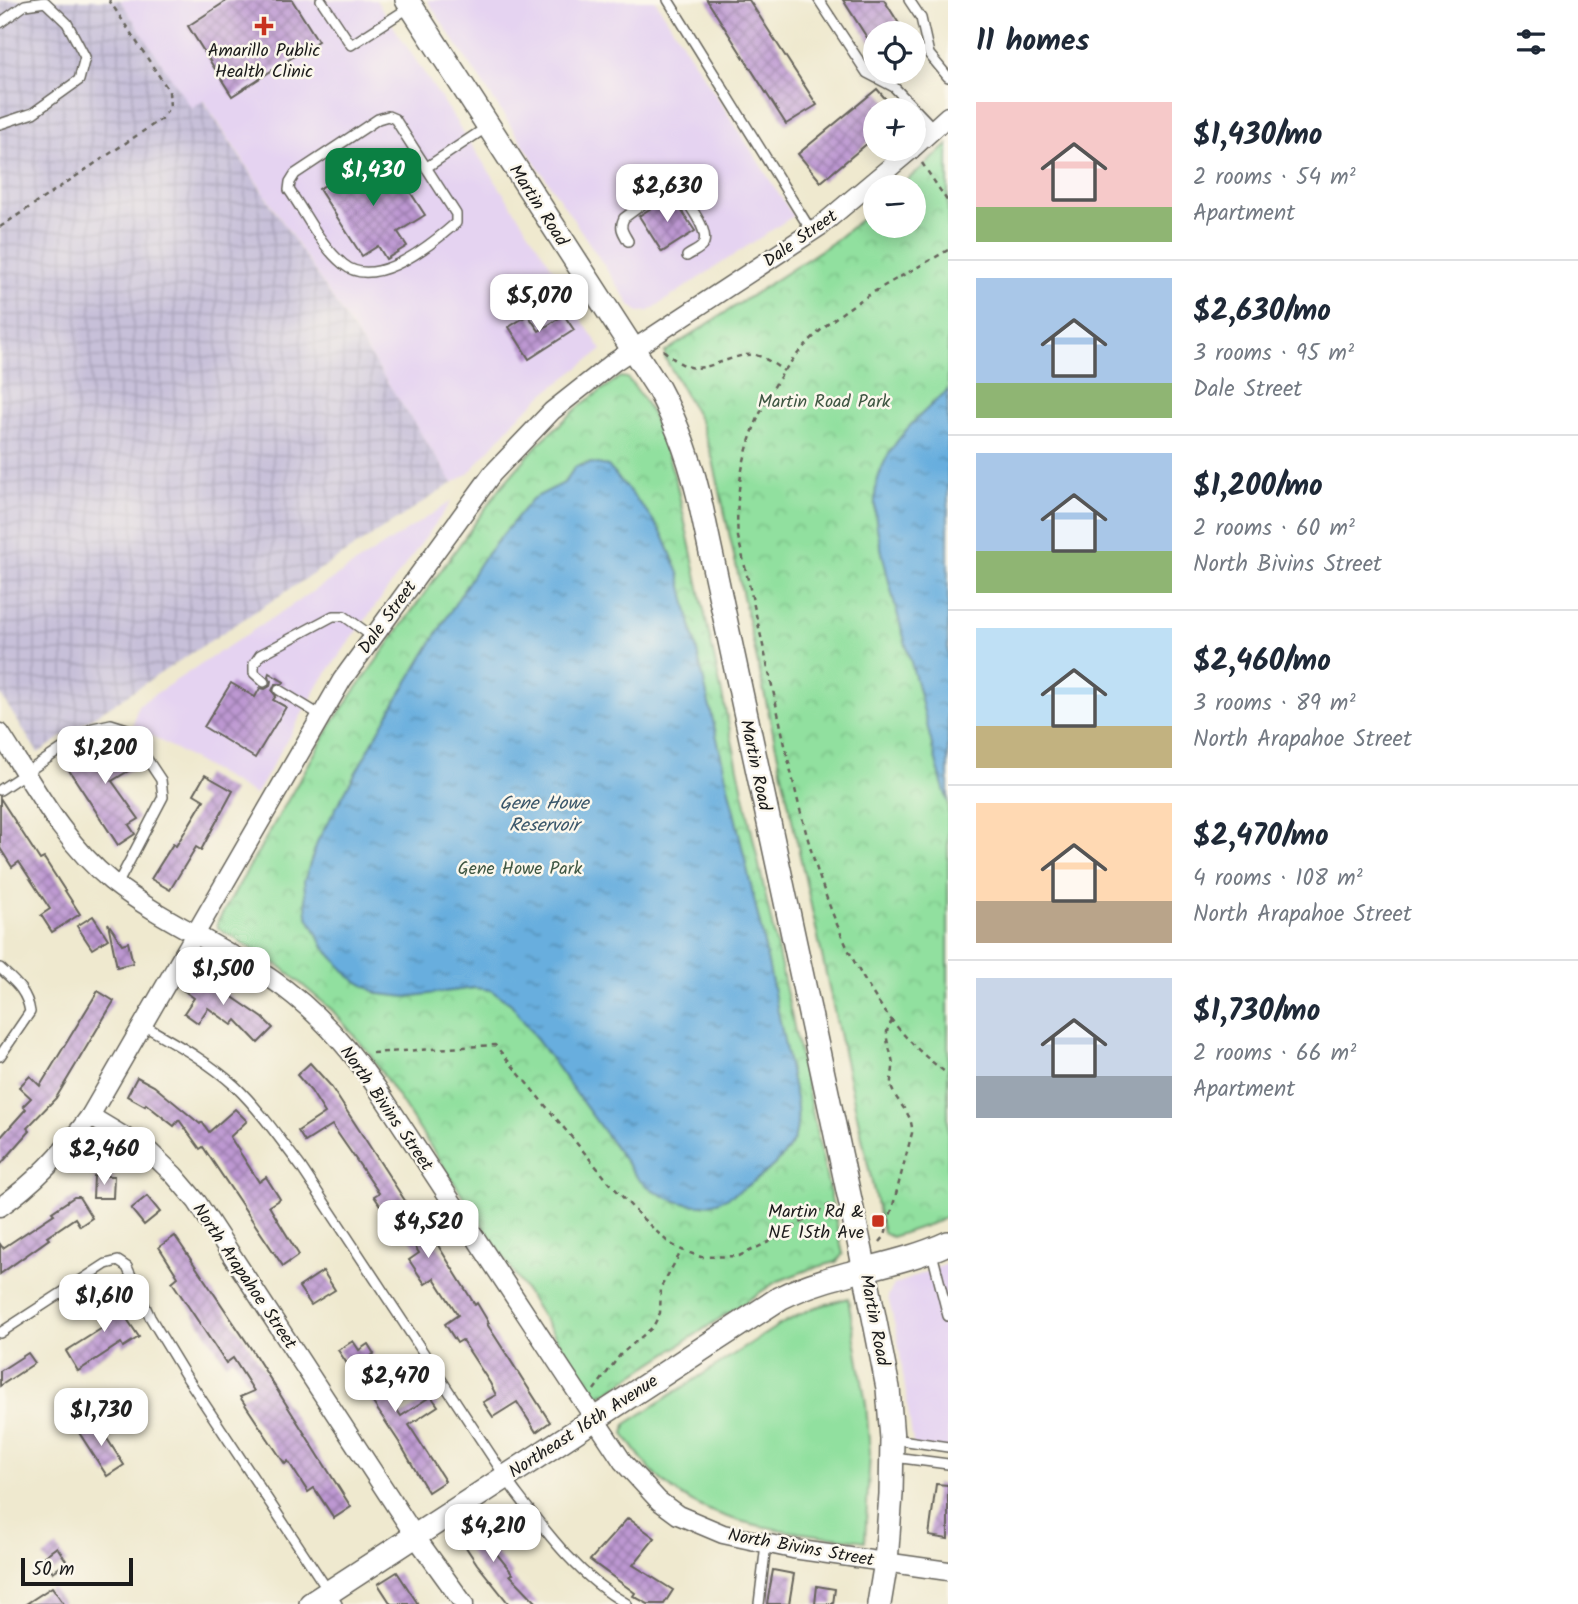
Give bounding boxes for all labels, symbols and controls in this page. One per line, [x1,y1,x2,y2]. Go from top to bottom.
marker: Amarillo Public Health Clinic [254,16,274,36]
text: 11 homes [976,18,1089,66]
map controls [863,21,926,238]
button: locate [863,21,926,84]
icon: filters [1512,23,1550,61]
place label: Amarillo Public Health Clinic [208,37,320,87]
button: + [863,98,926,161]
text: $1,430/mo [1193,112,1323,160]
icon: home [1032,130,1116,214]
pin: $1,430 [316,148,430,208]
text: $1,430 [341,153,405,189]
street label: Martin Road [500,159,576,253]
text: 2 rooms · 54 m² [1193,160,1356,196]
pin: $2,630 [610,164,724,224]
text: $2,630 [632,169,702,205]
button: − [863,175,926,238]
text: Apartment [1193,196,1295,232]
street label: Dale Street [758,202,845,276]
pin: $5,070 [482,274,596,334]
text: $5,070 [506,279,572,315]
text: $2,630/mo [1193,288,1331,336]
icon: home [1032,306,1116,390]
text: 3 rooms · 95 m² [1193,336,1354,372]
text: Dale Street [1193,372,1302,408]
park label: Martin Road Park [758,388,891,417]
text: $1,200/mo [1193,463,1323,511]
icon: home [1032,481,1116,565]
text: 2 rooms · 60 m² [1193,511,1355,547]
text: North Bivins Street [1193,547,1382,583]
street label: Dale Street [351,574,426,661]
text: $2,460/mo [1193,638,1331,686]
icon: home [1032,656,1116,740]
text: 3 rooms · 89 m² [1193,686,1356,722]
street label: Martin Road [731,717,779,815]
text: North Arapahoe Street [1193,722,1412,758]
pin: $1,200 [48,726,162,786]
text: $1,200 [73,731,137,767]
water label: Gene Howe Reservoir [499,789,591,841]
text: $2,470/mo [1193,813,1329,861]
icon: home [1032,831,1116,915]
park label: Gene Howe Park [458,855,583,884]
text: 4 rooms · 108 m² [1193,861,1363,897]
text: North Arapahoe Street [1193,897,1412,933]
pin: $1,500 [166,948,280,1007]
text: $1,500 [192,952,254,988]
text: $1,730/mo [1193,988,1320,1036]
icon: home [1032,1006,1116,1090]
text: 2 rooms · 66 m² [1193,1036,1356,1072]
street label: North Bivins Street [331,1040,441,1179]
text: Apartment [1193,1072,1295,1108]
pin: $2,460 [47,1128,161,1187]
text: $2,460 [69,1132,139,1168]
street label: North Arapahoe Street [184,1198,304,1357]
place label: Martin Rd & NE 15th Ave [768,1198,864,1248]
pin: $4,520 [371,1200,485,1260]
text: $4,520 [393,1205,463,1241]
marker: Martin Rd & NE 15th Ave [870,1213,886,1229]
street label: Martin Road [850,1272,897,1370]
pin: $1,610 [47,1274,161,1334]
text: $1,610 [75,1279,133,1315]
pin: $2,470 [338,1354,452,1414]
text: $2,470 [361,1359,429,1395]
street label: Northeast 16th Avenue [503,1368,665,1487]
pin: $1,730 [44,1388,158,1448]
text: $1,730 [70,1393,132,1429]
pin: $4,210 [436,1504,550,1564]
text: $4,210 [461,1509,525,1545]
street label: North Bivins Street [725,1521,877,1576]
scale bar [21,1555,133,1587]
text: 50 m [32,1555,74,1585]

